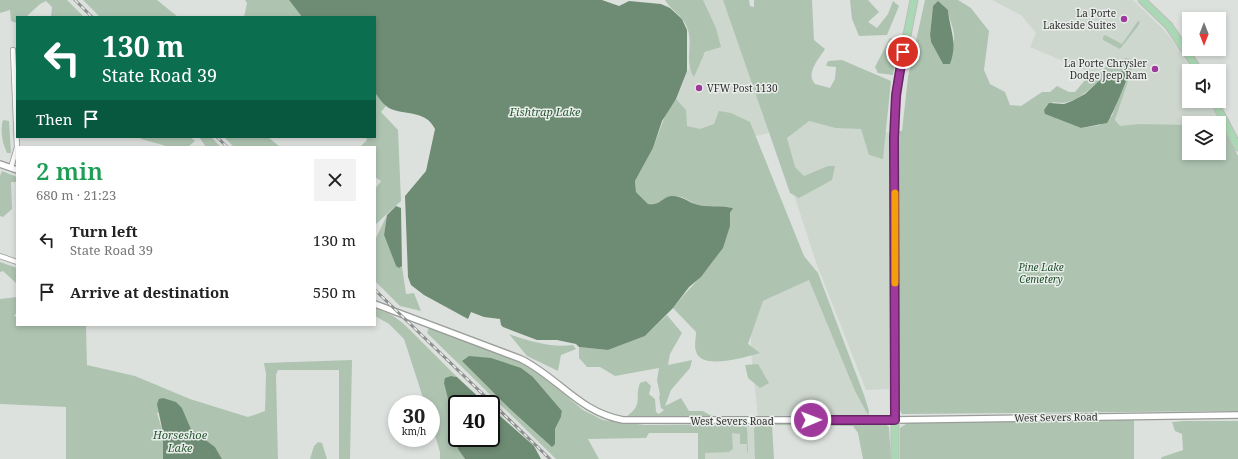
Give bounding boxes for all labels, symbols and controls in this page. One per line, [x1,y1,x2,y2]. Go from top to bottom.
place label: La Porte Lakeside Suites [1043,6,1116,32]
north arrow [1182,12,1226,56]
map controls [1182,12,1226,160]
marker: La Porte Lakeside Suites [1119,14,1129,24]
text: 130 m [102,27,184,65]
icon: left [36,32,88,84]
pin [886,35,920,69]
icon: arrive [892,41,914,63]
place label: La Porte Chrysler Dodge Jeep Ram [1064,56,1148,82]
text: State Road 39 [102,63,217,87]
marker: La Porte Chrysler Dodge Jeep Ram [1150,64,1160,74]
button: sound [1182,64,1226,108]
place label: VFW Post 1130 [707,81,778,95]
marker: VFW Post 1130 [694,83,704,93]
water label: Fishtrap Lake [509,104,581,119]
icon: arrive [80,108,102,130]
text: Then [36,109,72,129]
button: layers [1182,116,1226,160]
text: 2 min [36,154,103,187]
button: close [314,159,356,201]
text: 680 m · 21:23 [36,186,116,204]
text: Turn left [70,221,138,241]
icon: left [36,229,58,251]
text: 130 m [313,230,356,250]
text: State Road 39 [70,241,153,259]
park label: Pine Lake Cemetery [1017,260,1064,286]
icon: arrive [36,281,58,303]
text: Arrive at destination [70,282,229,302]
text: 550 m [313,282,356,302]
speed limit sign: 40 [448,395,500,447]
position arrow [790,399,832,441]
text: 30 [403,402,425,429]
street label: West Severs Road [1014,409,1098,425]
street label: West Severs Road [690,414,774,428]
text: km/h [402,424,426,438]
water label: Horseshoe Lake [152,427,208,455]

